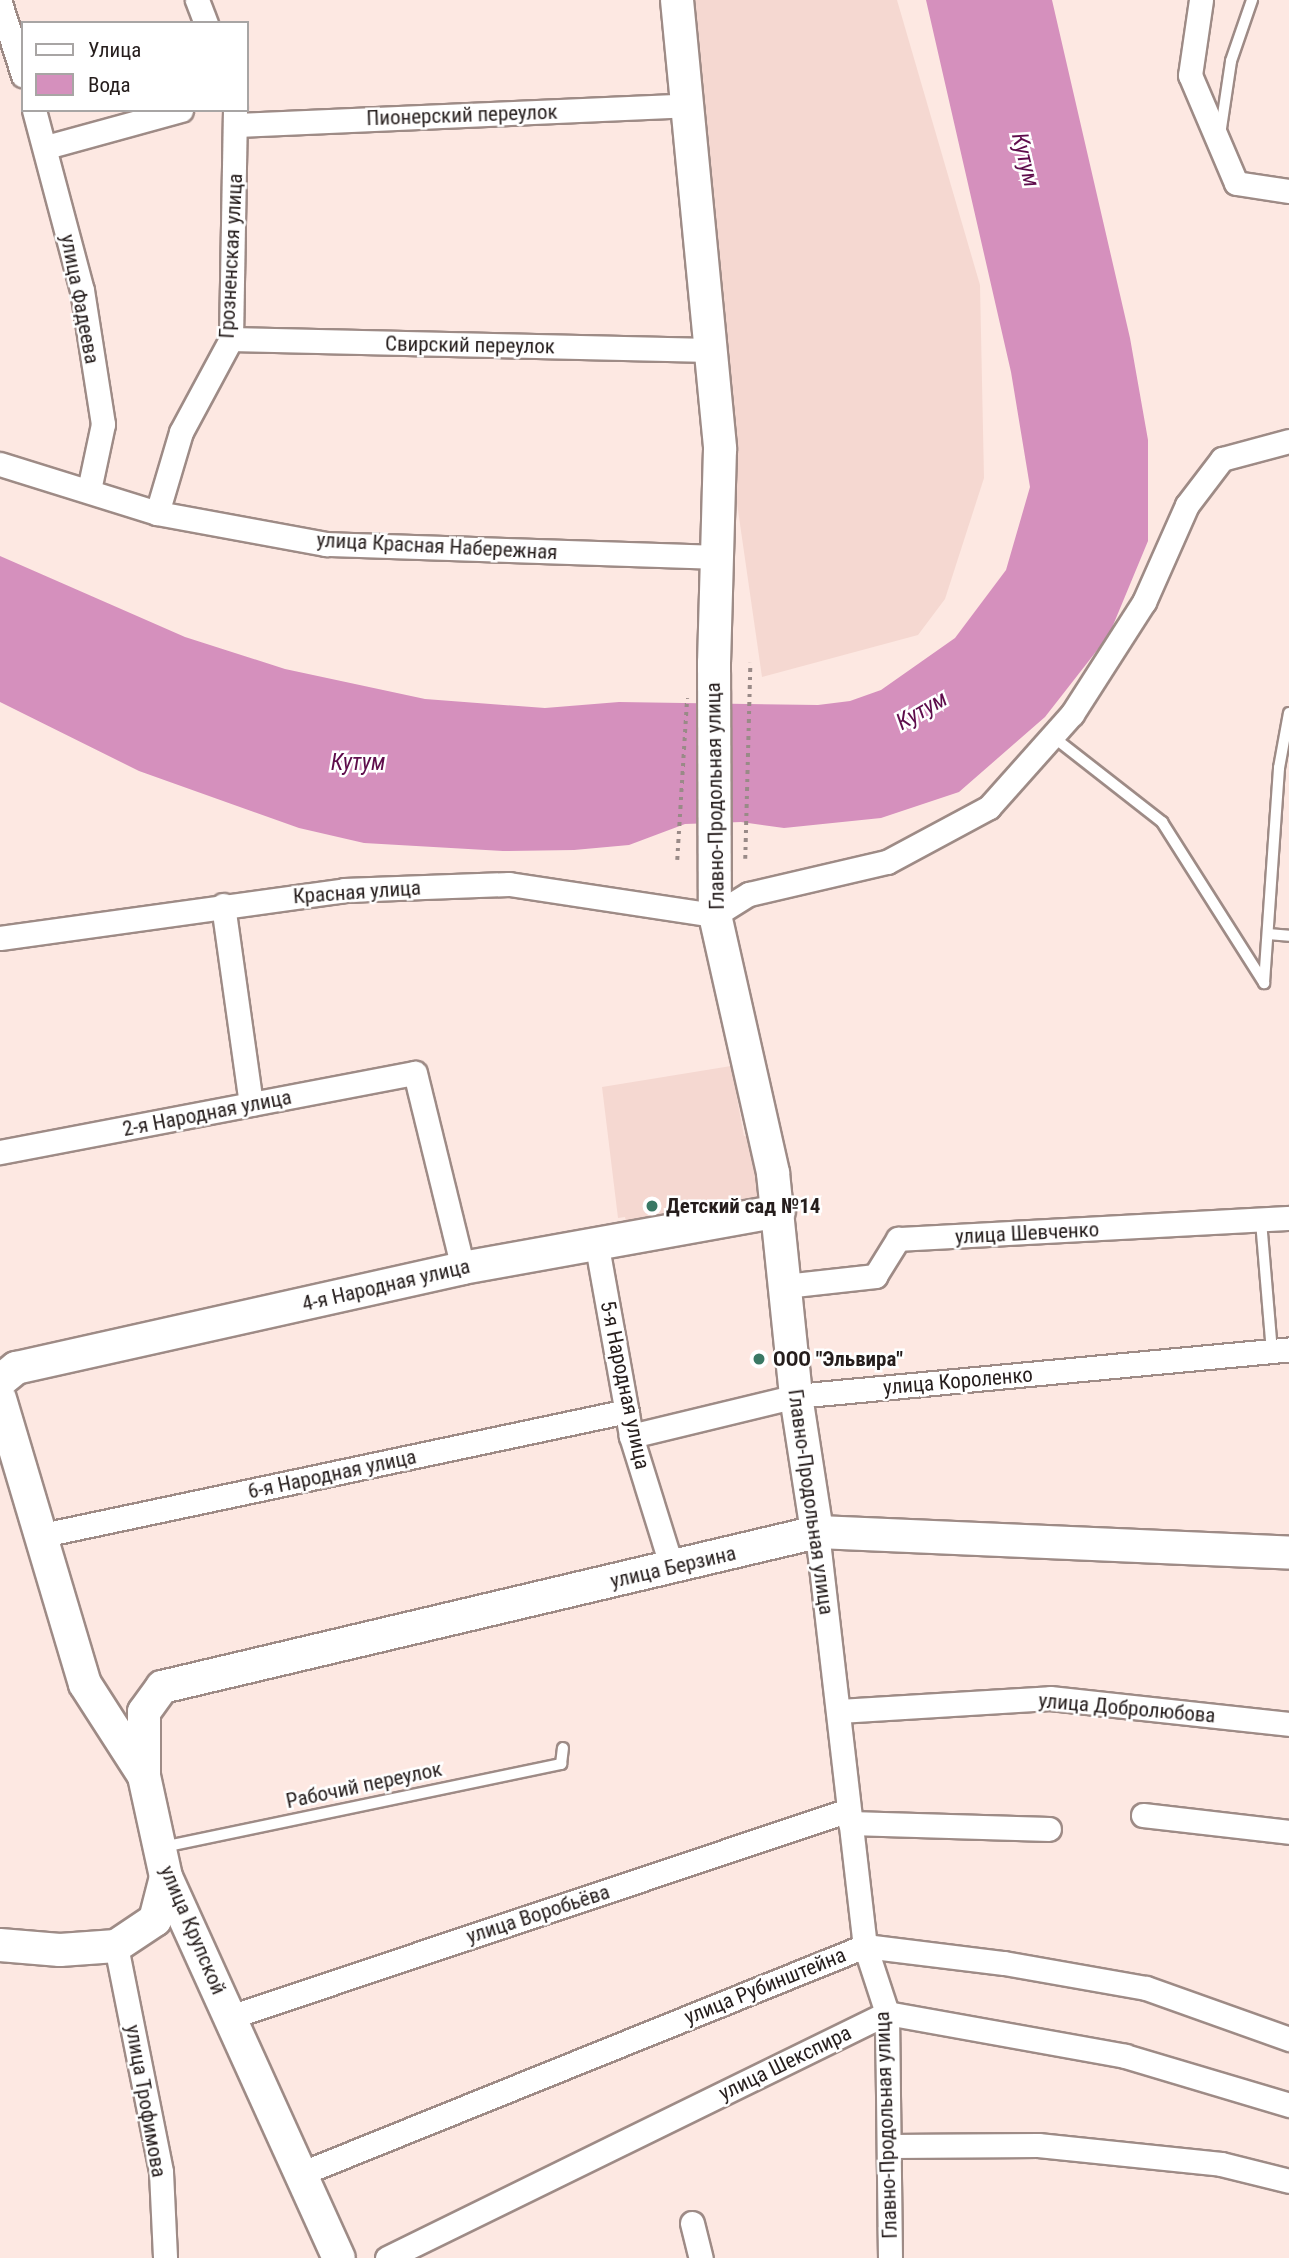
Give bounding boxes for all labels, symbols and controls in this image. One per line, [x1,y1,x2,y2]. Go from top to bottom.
legend [21,21,248,112]
text: Улица [88,38,141,62]
text: Вода [88,73,131,97]
street label: Пионерский переулок [366,99,558,131]
water label: Кутум [1005,130,1045,190]
street label: Грозненская улица [214,173,248,339]
street label: улица Фадеева [55,232,105,366]
street label: Свирский переулок [385,331,555,359]
street label: улица Красная Набережная [316,527,558,565]
street label: Главно-Продольная улица [700,682,730,910]
water label: Кутум [891,685,953,737]
water label: Кутум [331,749,385,777]
street label: Красная улица [292,875,422,909]
street label: 2-я Народная улица [120,1084,294,1142]
place label: Детский сад №14 [666,1193,820,1219]
marker: Детский сад №14 [644,1198,660,1214]
street label: улица Шевченко [954,1217,1100,1249]
street label: 4-я Народная улица [300,1253,472,1317]
street label: 5-я Народная улица [595,1298,655,1472]
place label: ООО "Эльвира" [773,1346,903,1372]
marker: ООО "Эльвира" [751,1351,767,1367]
street label: улица Короленко [882,1362,1034,1400]
street label: Главно-Продольная улица [783,1388,839,1616]
street label: 6-я Народная улица [245,1444,419,1504]
street label: улица Берзина [608,1540,738,1594]
street label: улица Добролюбова [1037,1688,1217,1728]
street label: Рабочий переулок [284,1756,444,1814]
street label: улица Крупской [155,1862,231,1998]
street label: улица Воробьёва [463,1879,613,1949]
street label: улица Рубинштейна [681,1942,849,2030]
street label: Главно-Продольная улица [869,2011,903,2239]
street label: улица Шекспира [715,2020,855,2106]
street label: улица Трофимова [120,2023,172,2179]

